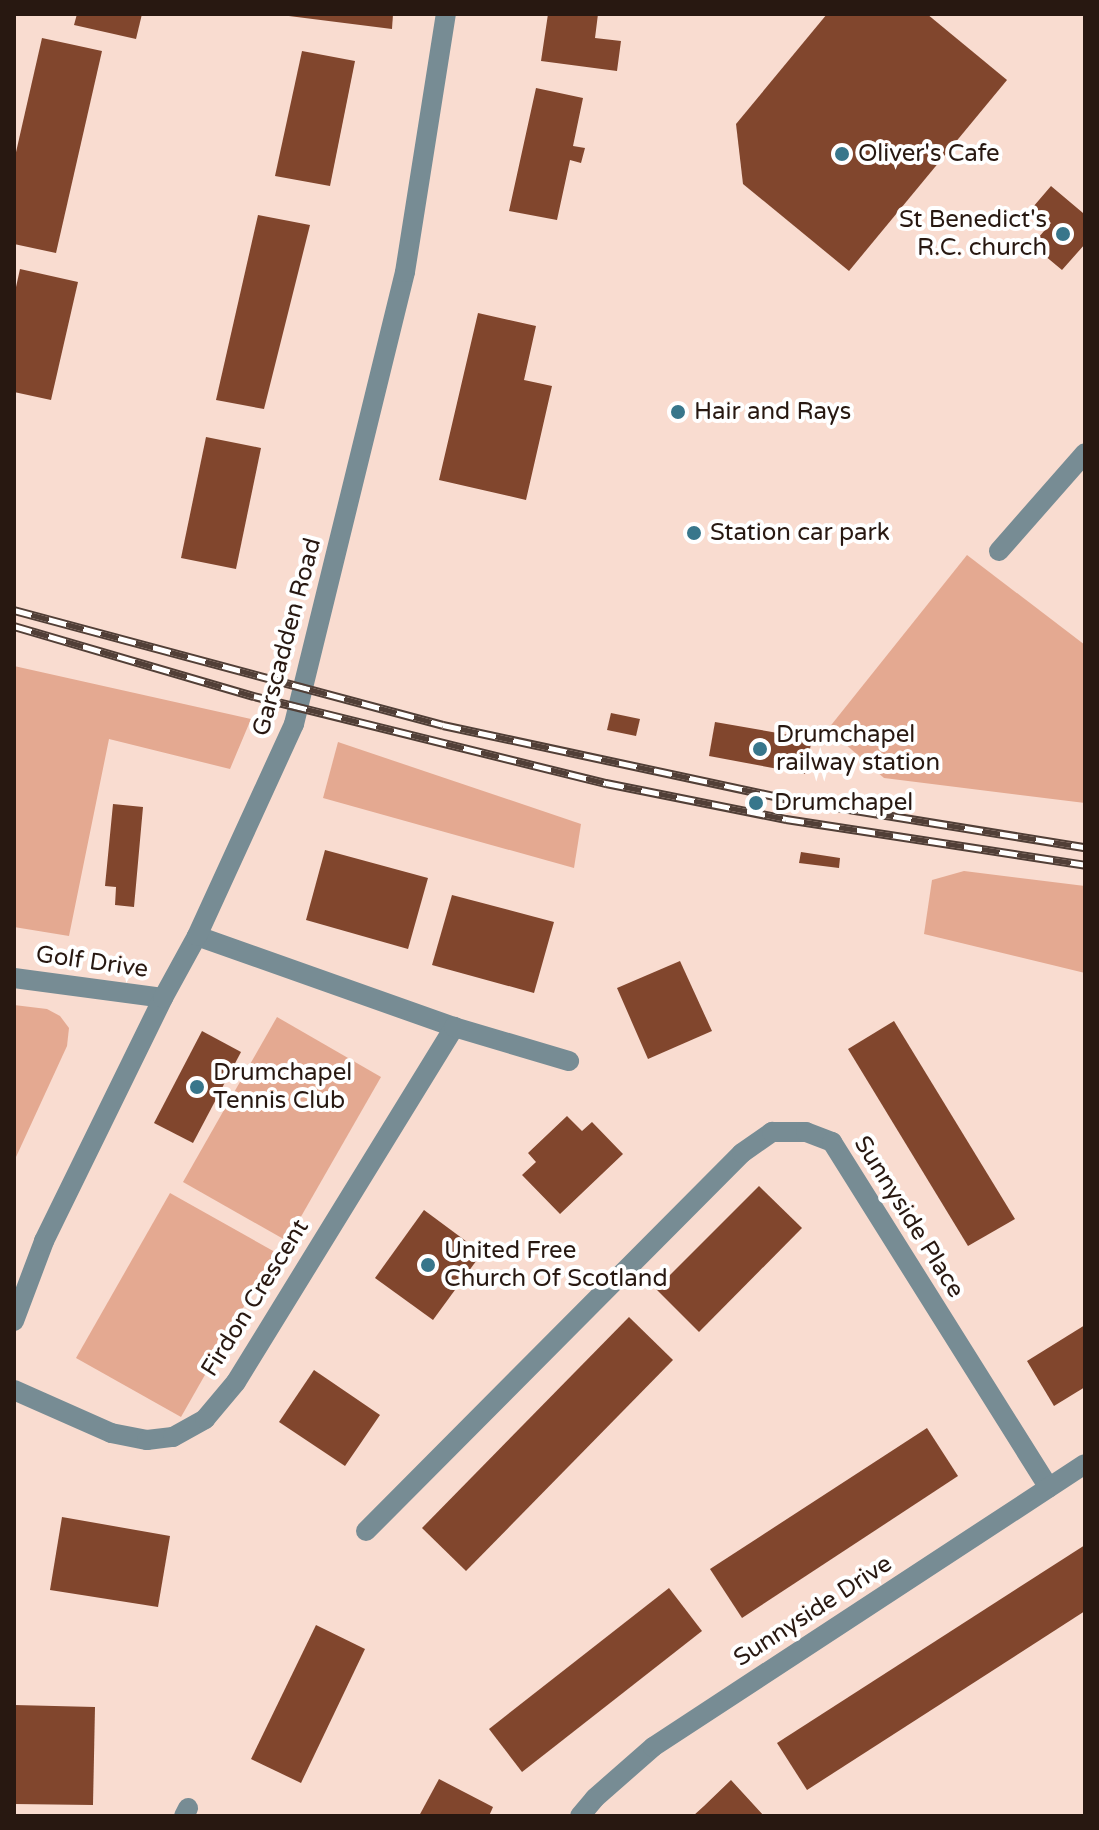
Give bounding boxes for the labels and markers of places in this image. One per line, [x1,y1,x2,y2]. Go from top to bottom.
place label: Oliver's Cafe [858,140,1000,168]
marker: Oliver's Cafe [833,145,851,163]
place label: St Benedict's R.C. church [899,206,1047,262]
marker: St Benedict's R.C. church [1054,225,1072,243]
place label: Hair and Rays [694,398,851,426]
marker: Hair and Rays [669,403,687,421]
place label: Station car park [710,519,890,547]
marker: Station car park [685,524,703,542]
place label: Drumchapel railway station [776,721,940,777]
marker: Drumchapel railway station [751,740,769,758]
place label: Drumchapel [774,789,913,817]
marker: Drumchapel [745,792,767,814]
place label: Drumchapel Tennis Club [213,1059,352,1115]
marker: Drumchapel Tennis Club [188,1078,206,1096]
place label: United Free Church Of Scotland [444,1237,668,1293]
marker: United Free Church Of Scotland [419,1256,437,1274]

